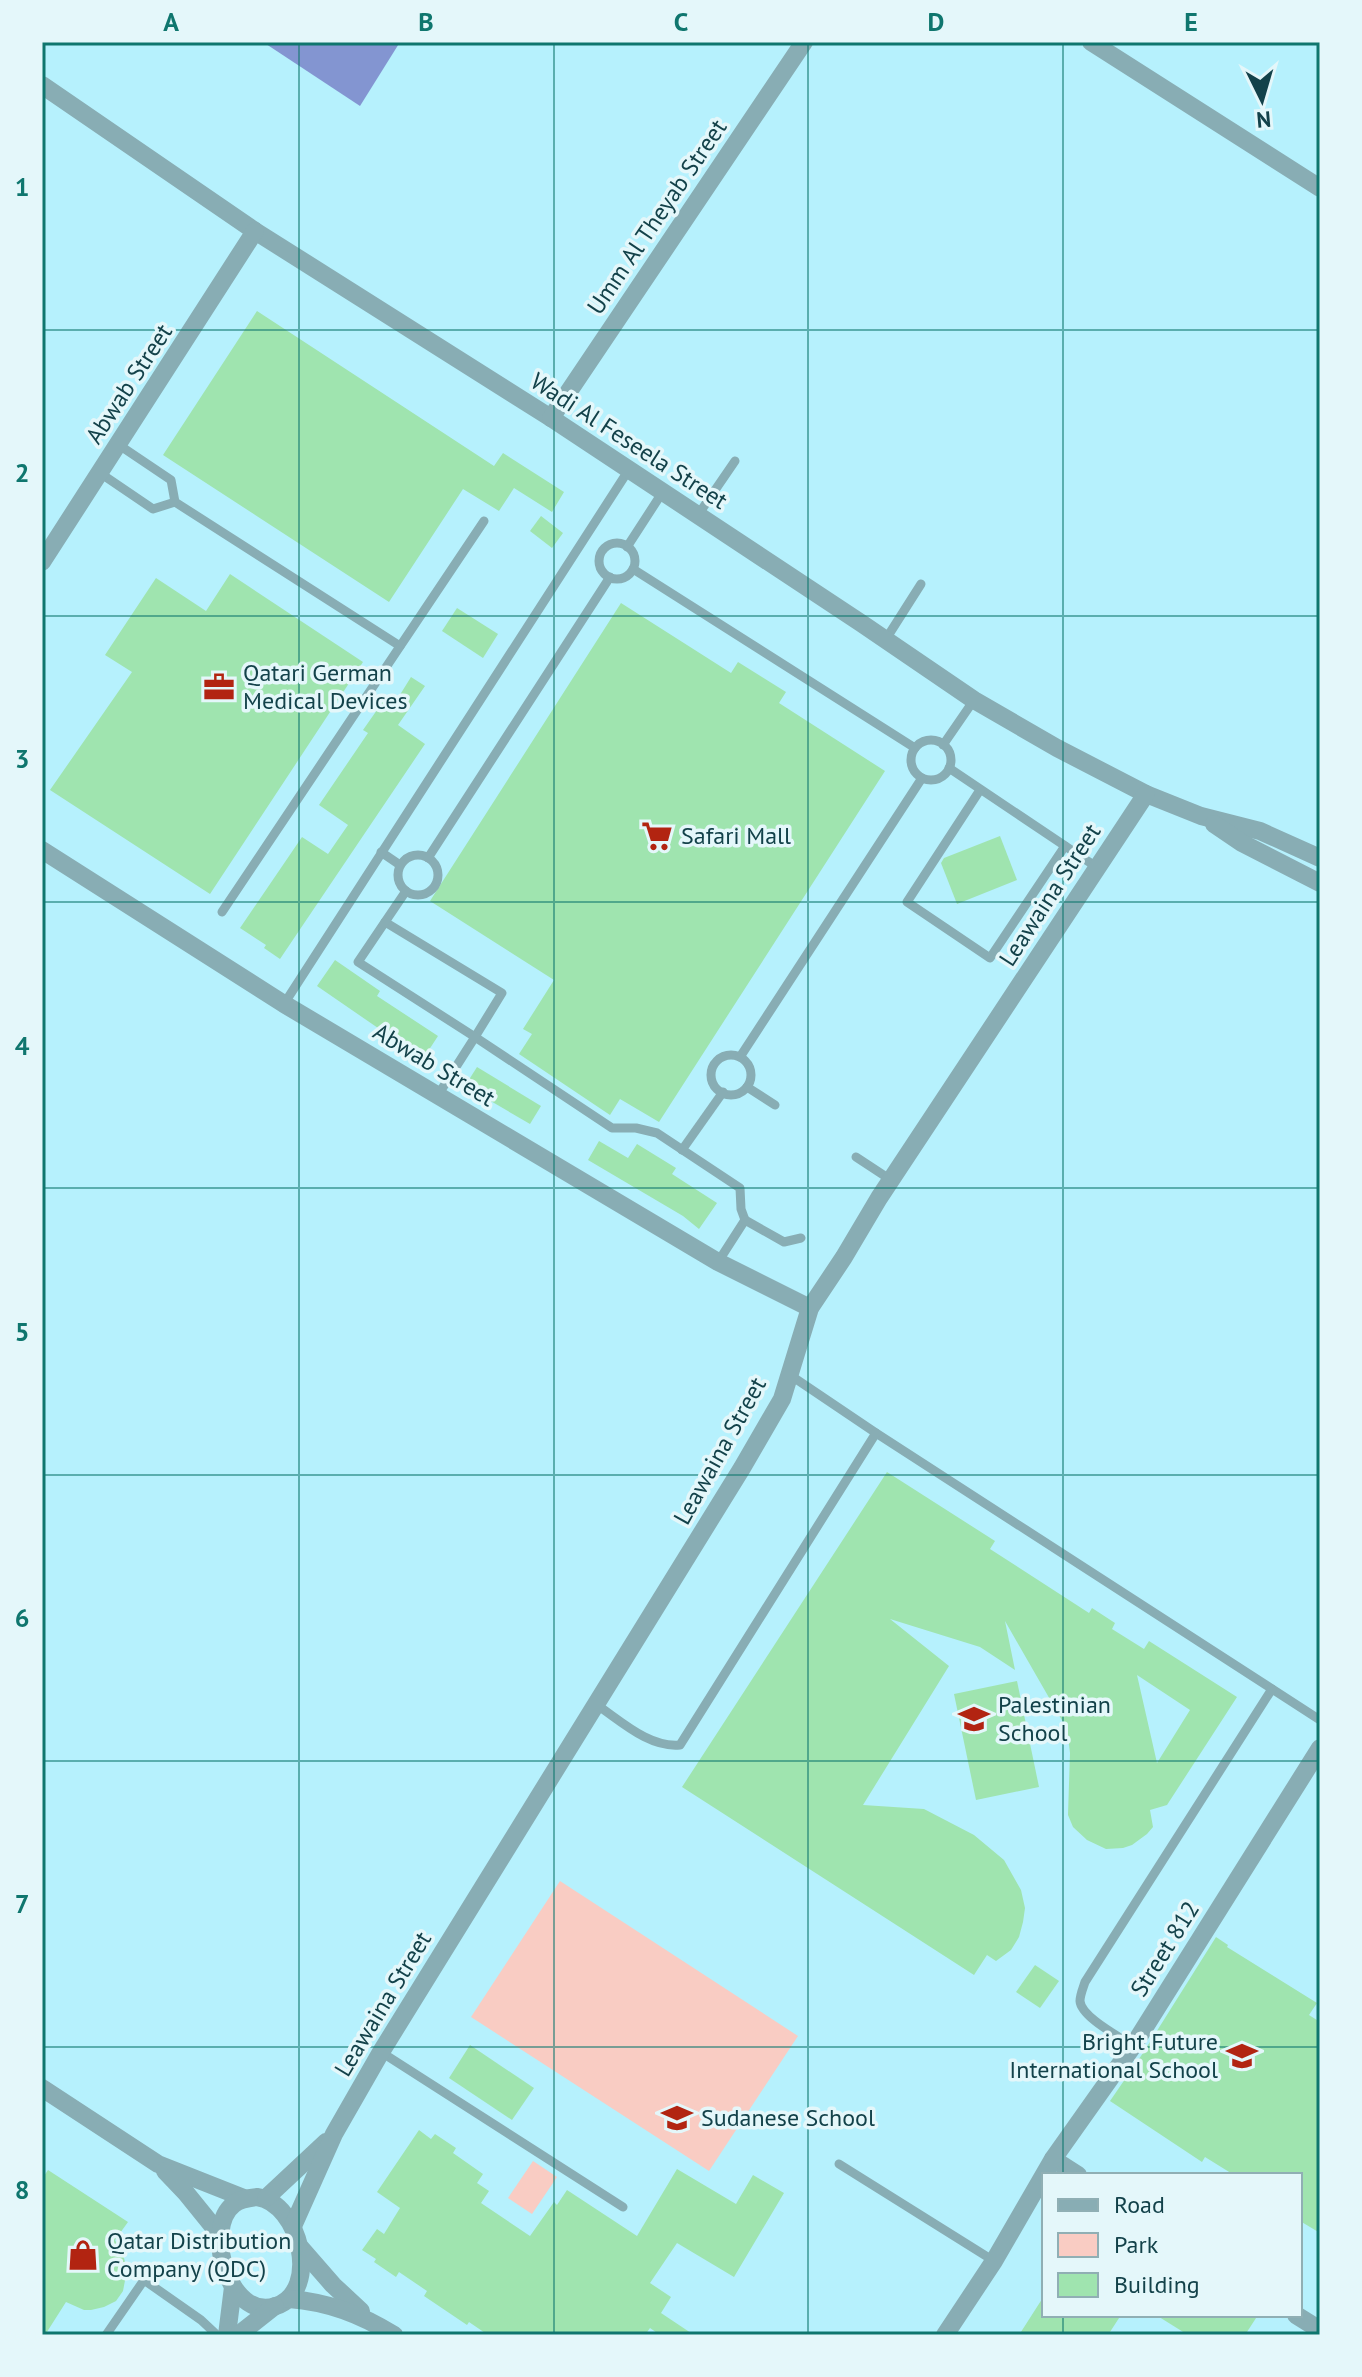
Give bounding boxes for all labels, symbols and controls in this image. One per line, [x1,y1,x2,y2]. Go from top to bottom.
text: A [163,5,179,38]
text: B [418,5,434,38]
text: C [674,5,688,38]
text: D [928,5,944,38]
text: E [1184,5,1198,38]
north arrow [1222,60,1302,140]
text: N [1255,105,1272,135]
street label: Umm Al Theyab Street [580,113,733,320]
text: 1 [15,170,29,203]
street label: Abwab Street [78,318,179,450]
street label: Wadi Al Feseela Street [525,365,734,516]
text: 2 [15,456,29,489]
place label: Qatari German Medical Devices [243,657,408,716]
office icon: Qatari German Medical Devices [202,670,236,704]
text: 3 [15,742,29,775]
street label: Leawaina Street [992,818,1107,972]
supermarket icon: Safari Mall [640,819,674,853]
place label: Safari Mall [681,820,791,851]
street label: Abwab Street [368,1016,501,1113]
text: 4 [15,1029,30,1062]
text: 5 [15,1315,29,1348]
street label: Leawaina Street [666,1372,773,1530]
text: 6 [15,1601,29,1634]
place label: Palestinian School [998,1689,1111,1748]
school or university icon: Palestinian School [957,1702,991,1736]
text: 7 [15,1887,29,1920]
street label: Street 812 [1123,1895,1206,2002]
street label: Leawaina Street [327,1926,438,2082]
place label: Bright Future International School [1009,2026,1218,2085]
school or university icon: Bright Future International School [1225,2039,1259,2073]
school or university icon: Sudanese School [660,2101,694,2135]
place label: Sudanese School [701,2102,875,2133]
text: 8 [15,2173,29,2206]
legend [1042,2173,1302,2317]
text: Road [1114,2189,1165,2220]
place label: Qatar Distribution Company (QDC) [107,2225,291,2284]
text: Park [1114,2229,1159,2260]
shop icon: Qatar Distribution Company (QDC) [66,2238,100,2272]
text: Building [1114,2269,1200,2300]

